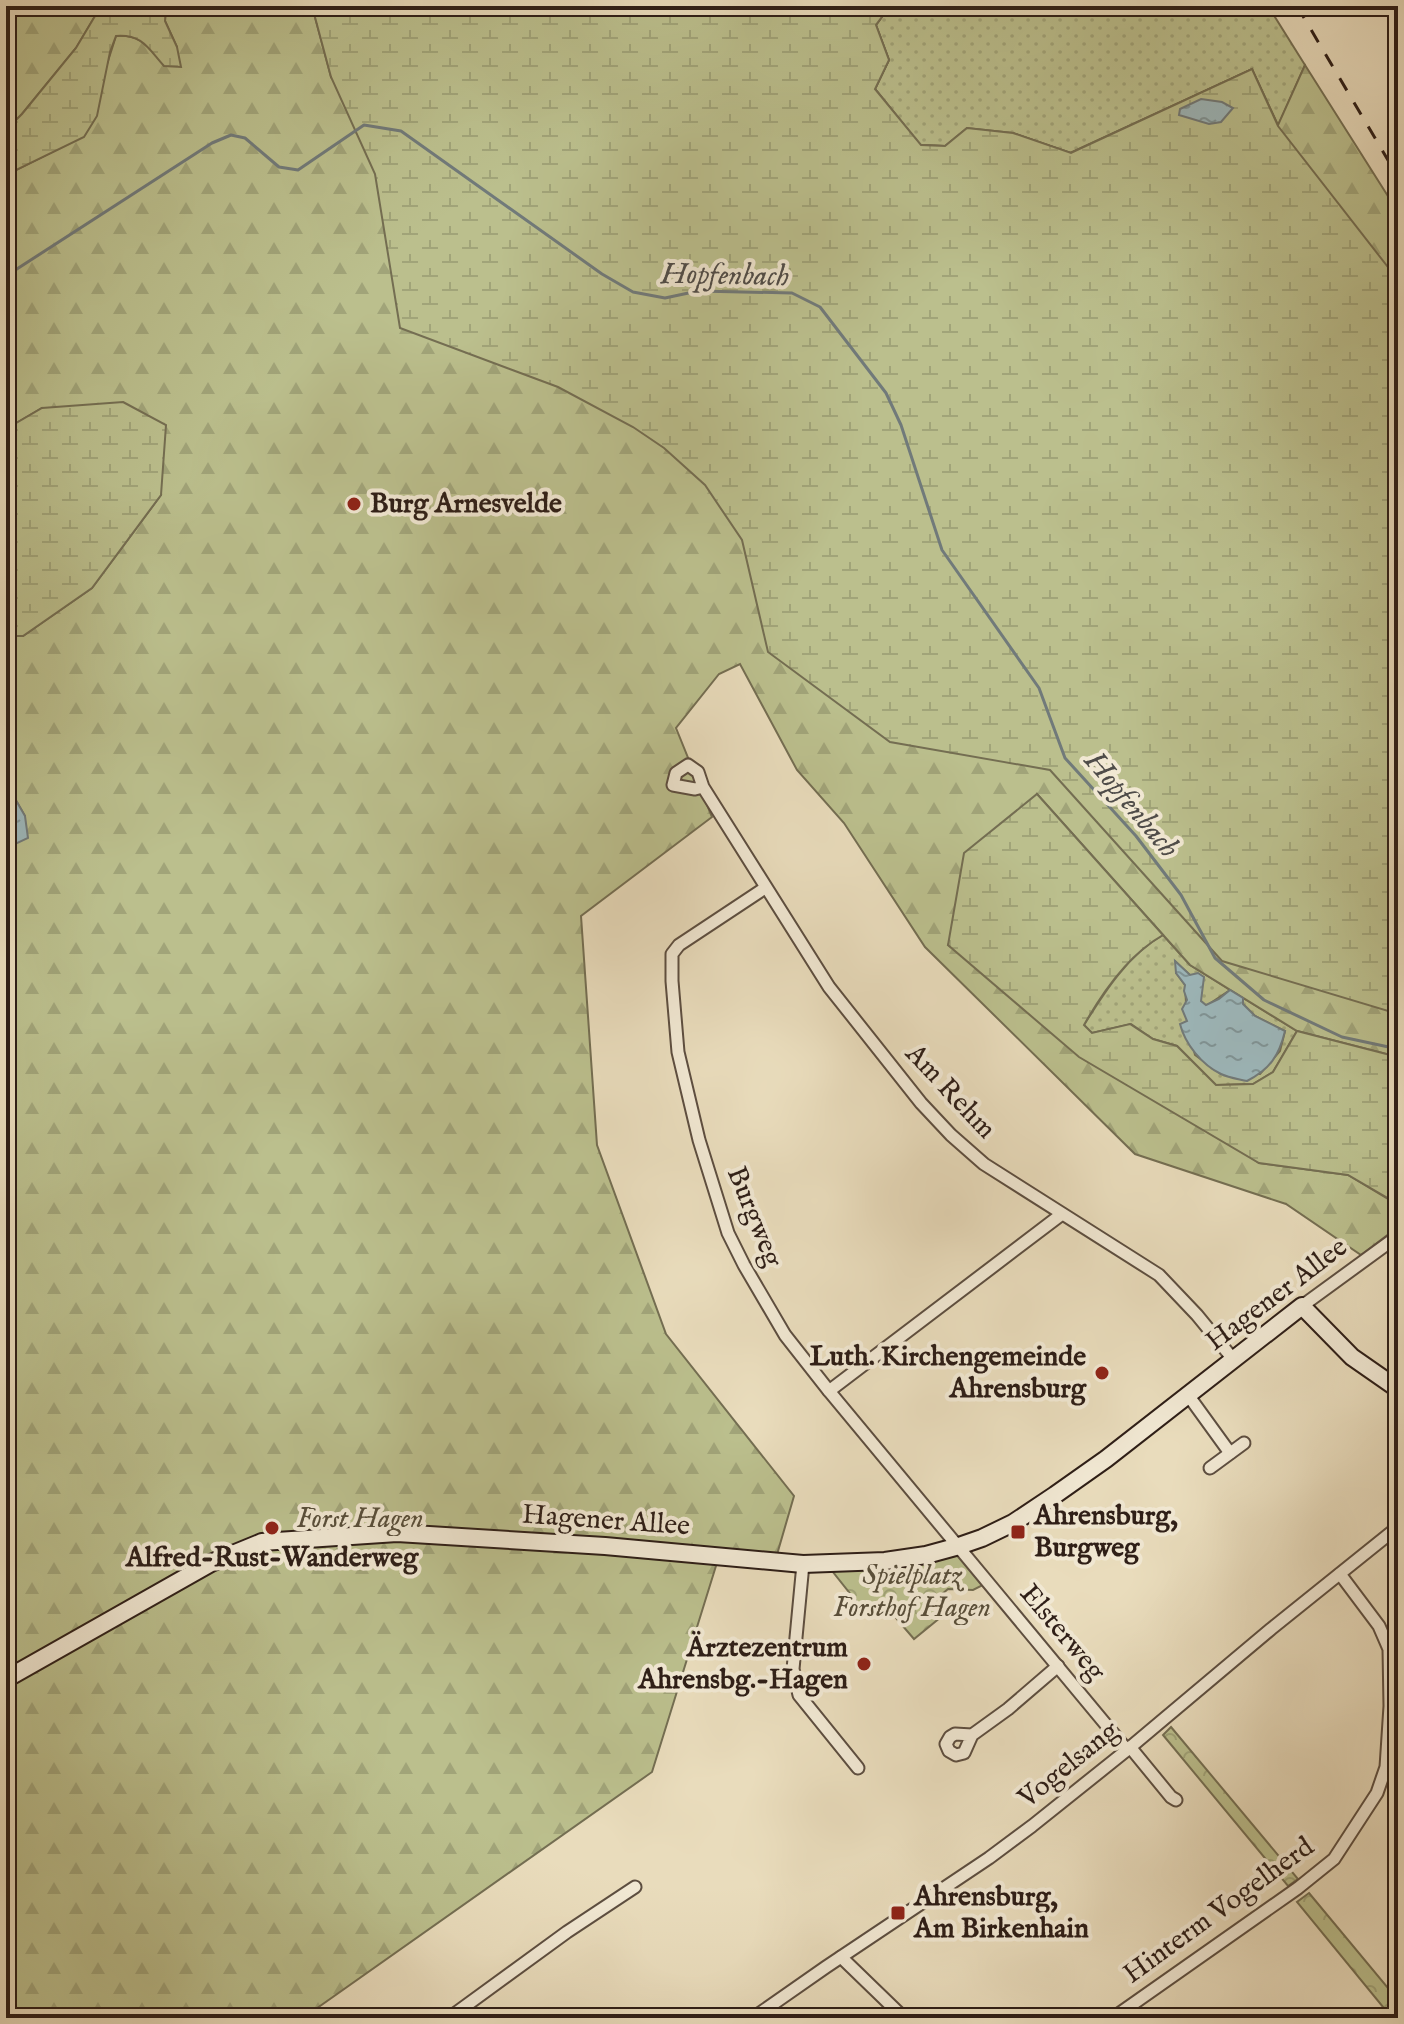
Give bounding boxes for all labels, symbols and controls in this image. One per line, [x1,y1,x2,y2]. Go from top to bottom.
water label: Hopfenbach [660,256,790,296]
place label: Burg Arnesvelde [370,487,562,522]
marker: Burg Arnesvelde [345,495,363,513]
water label: Hopfenbach [1075,743,1187,867]
street label: Am Rehm [897,1036,1003,1147]
street label: Burgweg [718,1162,790,1273]
street label: Hagener Allee [1199,1230,1355,1360]
place label: Luth. Kirchengemeinde Ahrensburg [810,1340,1087,1407]
marker: Luth. Kirchengemeinde Ahrensburg [1093,1364,1111,1382]
street label: Hagener Allee [521,1498,691,1544]
place label: Ahrensburg, Burgweg [1033,1499,1178,1566]
park label: Forst Hagen [296,1502,424,1537]
marker: Alfred-Rust-Wanderweg [263,1519,281,1537]
marker: Ahrensburg, Burgweg [1009,1523,1027,1541]
place label: Alfred-Rust-Wanderweg [125,1541,419,1576]
park label: Spielplatz Forsthof Hagen [833,1559,991,1626]
street label: Elsterweg [1011,1577,1113,1689]
place label: Ärztezentrum Ahrensbg.-Hagen [637,1630,848,1698]
marker: Ärztezentrum Ahrensbg.-Hagen [855,1655,873,1673]
street label: Vogelsang [1011,1713,1127,1817]
street label: Hinterm Vogelherd [1117,1830,1321,1992]
place label: Ahrensburg, Am Birkenhain [913,1880,1089,1947]
marker: Ahrensburg, Am Birkenhain [889,1904,907,1922]

